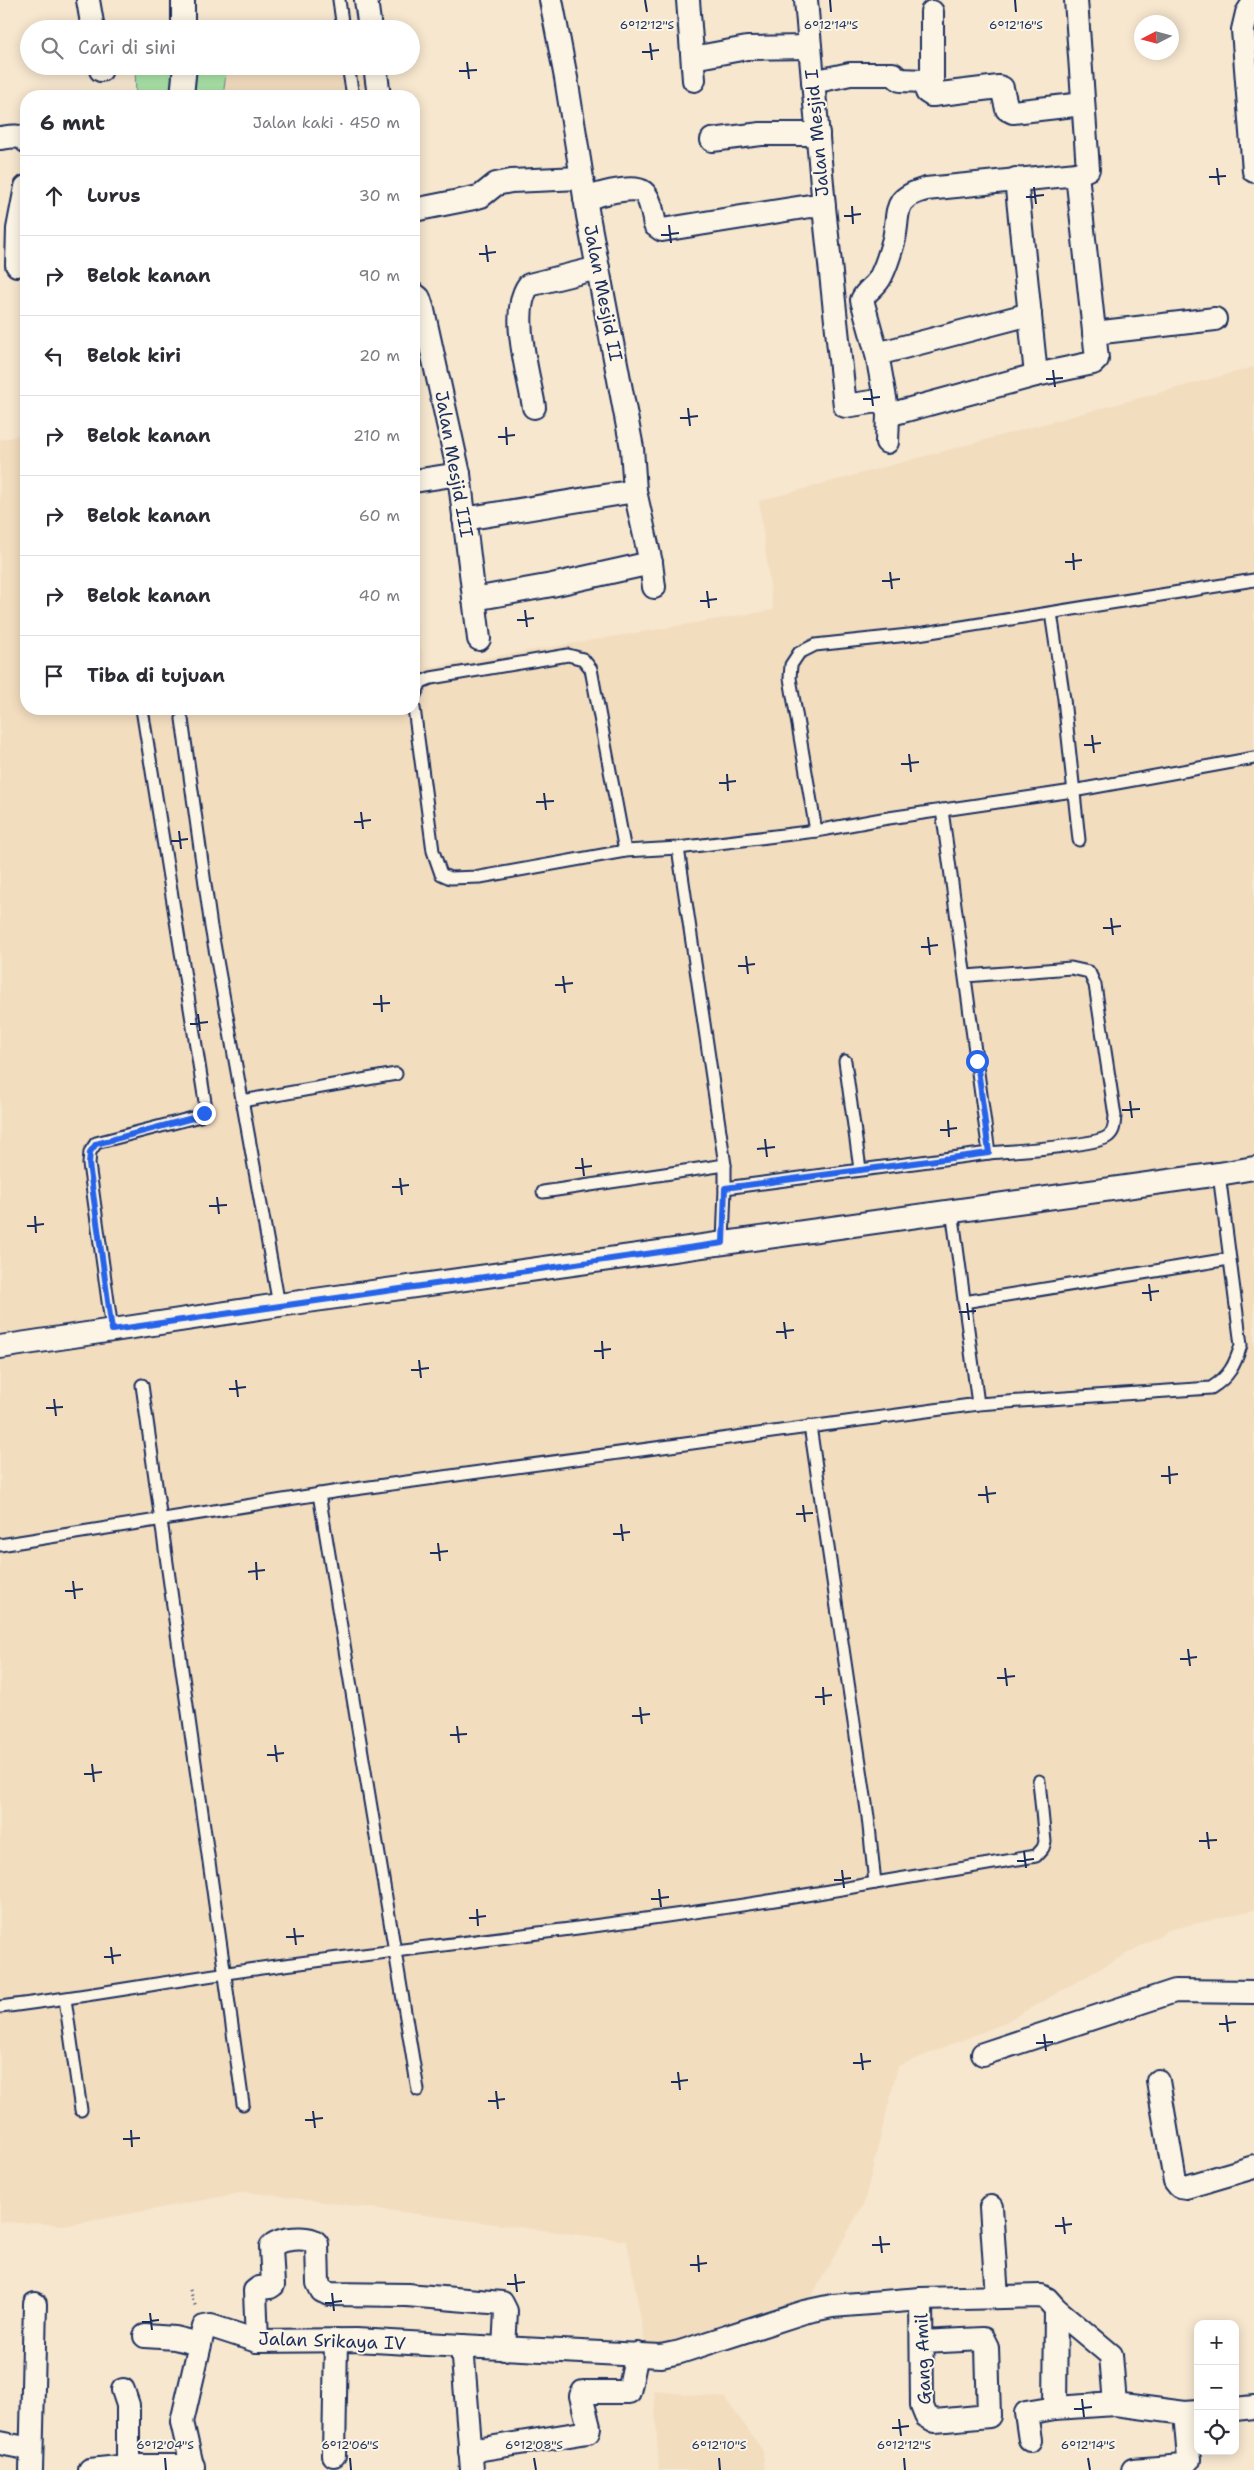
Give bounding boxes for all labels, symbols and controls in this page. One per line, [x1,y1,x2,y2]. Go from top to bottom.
north arrow [1134,15,1179,60]
text: 6°12'12"S [620,17,674,33]
text: 6°12'14"S [804,17,859,33]
text: 6°12'16"S [989,17,1043,33]
search box [20,20,420,75]
icon: search [38,34,66,62]
text: Cari di sini [78,35,176,60]
street label: Jalan Mesjid I [799,68,835,198]
text: 6 mnt [40,109,105,137]
text: Jalan kaki · 450 m [252,112,400,133]
icon: ahead [40,182,68,210]
text: Lurus [87,183,141,208]
text: 30 m [359,185,400,206]
street label: Jalan Mesjid II [578,223,628,363]
icon: right [40,262,68,290]
text: Belok kanan [87,263,211,288]
text: 90 m [359,265,400,286]
icon: left [40,342,68,370]
text: Belok kiri [87,343,181,368]
text: 20 m [359,345,400,366]
street label: Jalan Mesjid III [429,389,479,539]
icon: right [40,422,68,450]
text: Belok kanan [87,423,211,448]
text: 210 m [353,425,400,446]
icon: right [40,502,68,530]
text: Belok kanan [87,503,211,528]
text: 60 m [359,505,400,526]
icon: right [40,582,68,610]
text: Belok kanan [87,583,211,608]
text: 40 m [358,585,400,606]
icon: arrive [40,662,68,690]
text: Tiba di tujuan [87,663,225,688]
route start [966,1050,989,1073]
route end [193,1102,216,1125]
street label: Gang Amil [909,2312,937,2405]
map controls [1194,2320,1239,2455]
button: + [1194,2320,1239,2365]
street label: Jalan Srikaya IV [258,2326,406,2356]
button: − [1194,2365,1239,2410]
button: locate [1194,2410,1239,2455]
text: 6°12'04"S [136,2437,194,2453]
text: 6°12'06"S [321,2437,379,2453]
text: 6°12'08"S [505,2437,563,2453]
text: 6°12'10"S [692,2437,747,2453]
text: 6°12'12"S [877,2437,931,2453]
text: 6°12'14"S [1061,2437,1116,2453]

